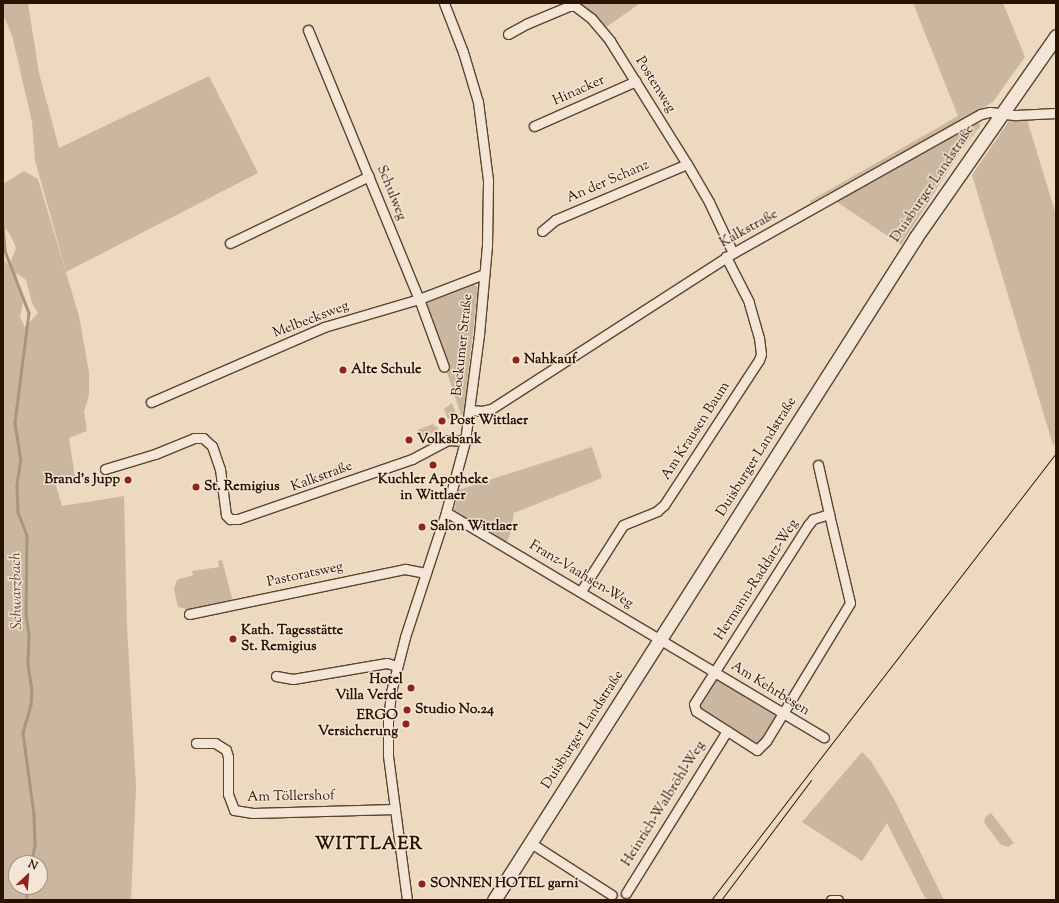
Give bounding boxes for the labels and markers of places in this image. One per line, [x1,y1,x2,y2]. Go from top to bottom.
place label: Nahkauf [524,352,577,368]
marker: Nahkauf [511,355,521,365]
place label: Alte Schule [351,362,421,378]
marker: Alte Schule [338,365,348,375]
place label: Post Wittlaer [450,413,528,429]
marker: Post Wittlaer [437,416,447,426]
place label: Volksbank [417,432,482,448]
marker: Volksbank [404,435,414,445]
marker: Kuchler Apotheke in Wittlaer [428,460,438,470]
place label: Brand's Jupp [44,472,120,488]
place label: Kuchler Apotheke in Wittlaer [378,472,488,504]
marker: Brand's Jupp [123,475,133,485]
place label: St. Remigius [204,479,280,495]
marker: St. Remigius [191,482,201,492]
place label: Salon Wittlaer [430,519,518,535]
marker: Salon Wittlaer [417,522,427,532]
place label: Kath. Tagesstätte St. Remigius [241,623,343,656]
marker: Kath. Tagesstätte St. Remigius [228,634,238,644]
place label: Hotel Villa Verde [335,672,403,704]
marker: Hotel Villa Verde [406,683,416,693]
place label: Studio No.24 [415,702,494,718]
marker: Studio No.24 [402,705,412,715]
place label: ERGO Versicherung [318,708,398,740]
marker: ERGO Versicherung [401,719,411,729]
place label: SONNEN HOTEL garni [430,876,578,892]
marker: SONNEN HOTEL garni [417,879,427,889]

